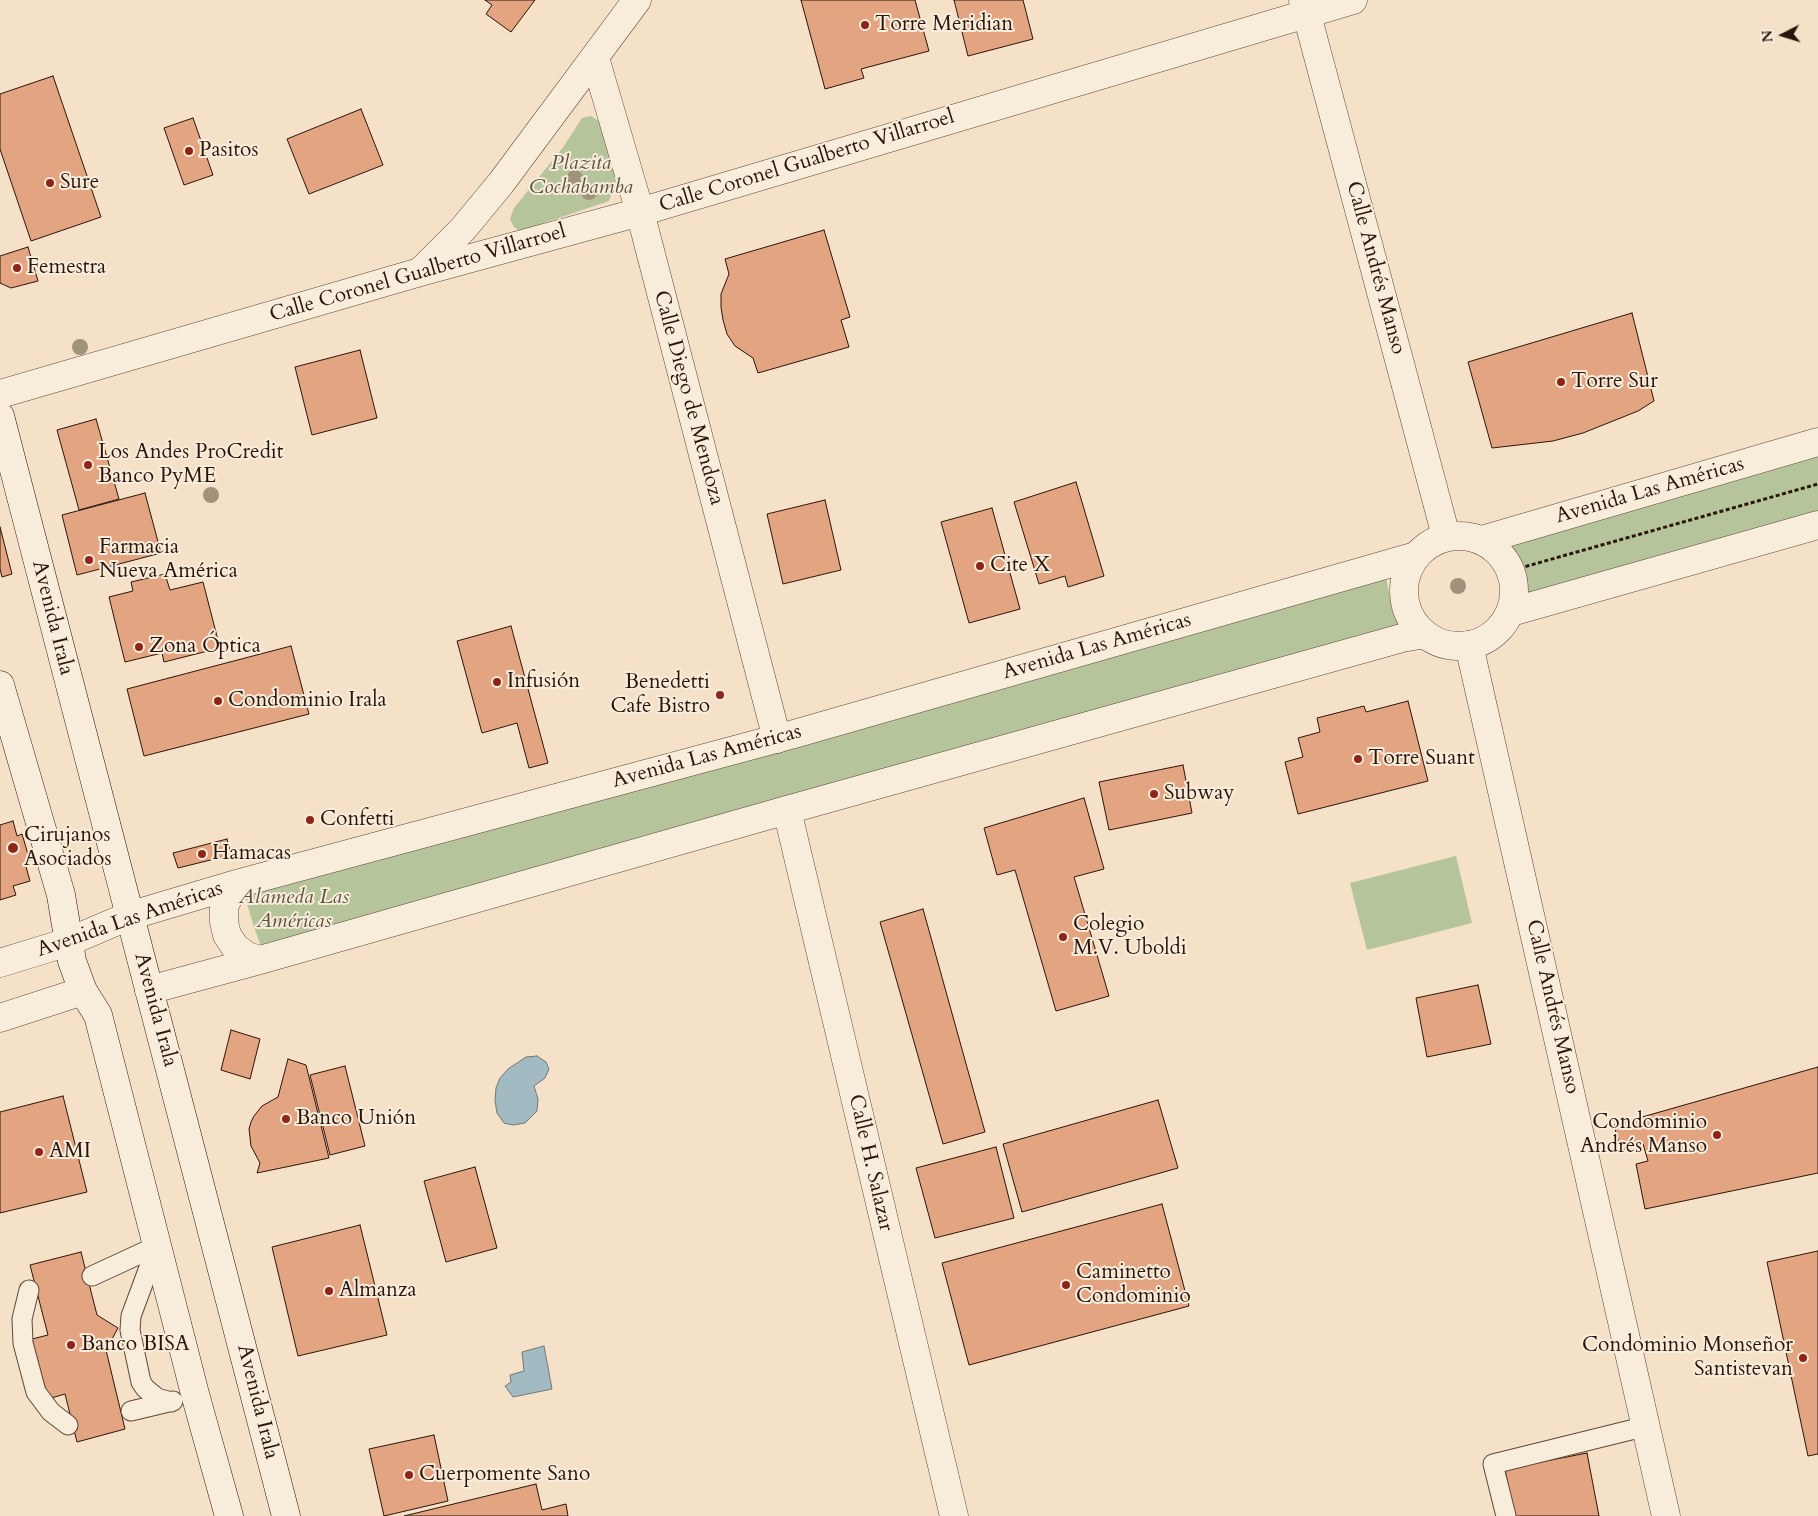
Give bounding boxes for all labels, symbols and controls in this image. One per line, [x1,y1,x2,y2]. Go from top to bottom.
north arrow [1758,10,1808,60]
place label: Torre Meridian [875,12,1013,38]
marker: Torre Meridian [859,19,871,31]
text: N [1758,29,1778,43]
street label: Calle Coronel Gualberto Villarroel [656,105,958,219]
place label: Pasitos [199,138,258,164]
marker: Pasitos [183,145,195,157]
park label: Plazita Cochabamba [529,151,633,201]
place label: Sure [60,170,99,196]
marker: Sure [44,177,56,189]
street label: Calle Andrés Manso [1340,179,1410,357]
street label: Calle Coronel Gualberto Villarroel [267,220,569,328]
place label: Femestra [27,255,106,281]
marker: Femestra [11,262,23,274]
street label: Calle Diego de Mendoza [647,288,729,508]
place label: Torre Sur [1571,369,1658,395]
marker: Torre Sur [1555,376,1567,388]
place label: Los Andes ProCredit Banco PyME [98,440,283,490]
street label: Avenida Las Américas [1553,452,1747,530]
marker: Los Andes ProCredit Banco PyME [82,459,94,471]
place label: Farmacia Nueva América [99,535,238,585]
place label: Cite X [990,553,1050,579]
marker: Farmacia Nueva América [83,554,95,566]
street label: Avenida Irala [26,558,78,678]
marker: Cite X [974,560,986,572]
street label: Avenida Las Américas [1000,608,1194,686]
place label: Zona Óptica [149,634,261,660]
marker: Zona Óptica [133,641,145,653]
place label: Infusión [507,669,580,695]
place label: Benedetti Cafe Bistro [610,670,710,720]
marker: Infusión [491,676,503,688]
place label: Condominio Irala [228,688,387,714]
marker: Benedetti Cafe Bistro [714,689,726,701]
marker: Condominio Irala [212,695,224,707]
street label: Avenida Las Américas [610,720,804,794]
place label: Torre Suant [1368,746,1475,772]
marker: Torre Suant [1352,753,1364,765]
place label: Subway [1164,781,1234,807]
marker: Subway [1148,788,1160,800]
place label: Confetti [320,807,394,833]
marker: Confetti [304,814,316,826]
place label: Cirujanos Asociados [24,823,111,873]
marker: Cirujanos Asociados [6,841,20,855]
place label: Hamacas [212,841,291,867]
marker: Hamacas [196,848,208,860]
street label: Avenida Las Américas [34,876,226,964]
park label: Alameda Las Américas [239,885,349,935]
place label: Colegio M.V. Uboldi [1073,912,1187,962]
street label: Calle Andrés Manso [1520,917,1584,1097]
marker: Colegio M.V. Uboldi [1057,931,1069,943]
street label: Avenida Irala [128,950,182,1070]
street label: Calle H. Salazar [842,1092,898,1234]
place label: Banco Unión [296,1106,416,1132]
place label: Condominio Andrés Manso [1580,1110,1707,1160]
marker: Banco Unión [280,1113,292,1125]
marker: Condominio Andrés Manso [1711,1129,1723,1141]
place label: AMI [49,1139,91,1165]
marker: AMI [33,1146,45,1158]
place label: Caminetto Condominio [1076,1260,1191,1310]
place label: Almanza [339,1278,417,1304]
marker: Caminetto Condominio [1060,1279,1072,1291]
marker: Almanza [323,1285,335,1297]
place label: Banco BISA [81,1332,190,1358]
place label: Condominio Monseñor Santistevan [1582,1333,1793,1383]
marker: Banco BISA [65,1339,77,1351]
street label: Avenida Irala [231,1342,283,1462]
marker: Condominio Monseñor Santistevan [1797,1352,1809,1364]
place label: Cuerpomente Sano [419,1462,590,1488]
marker: Cuerpomente Sano [403,1469,415,1481]

